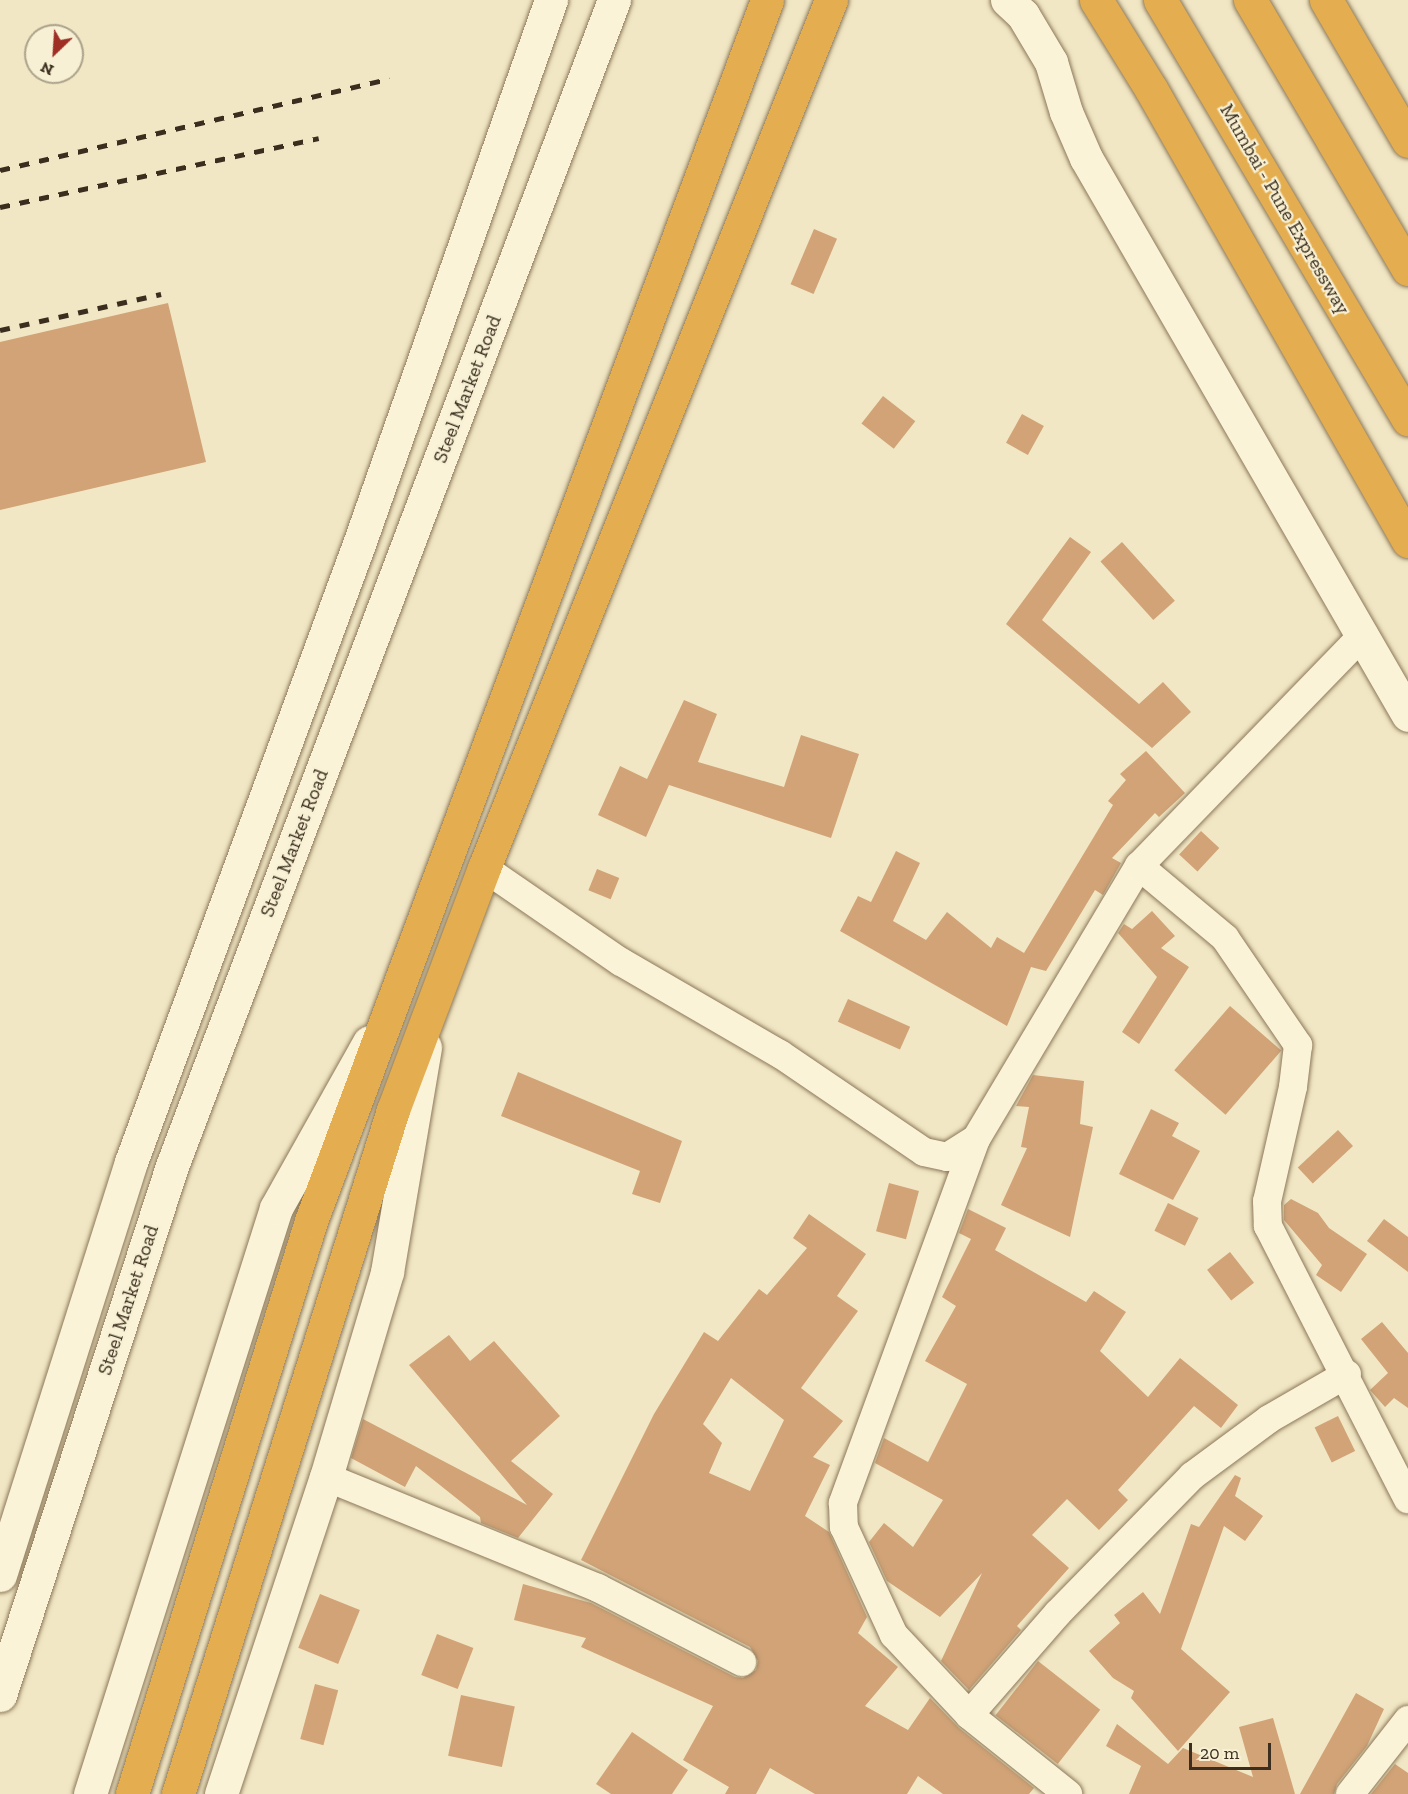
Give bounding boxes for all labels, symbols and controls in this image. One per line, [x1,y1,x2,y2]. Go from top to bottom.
north arrow [24,24,84,84]
text: N [38,58,57,80]
street label: Mumbai - Pune Expressway [1215,100,1355,318]
street label: Steel Market Road [428,312,506,466]
street label: Steel Market Road [255,766,333,920]
street label: Steel Market Road [92,1222,164,1378]
scale bar [1192,1731,1274,1769]
text: 20 m [1200,1742,1239,1764]

